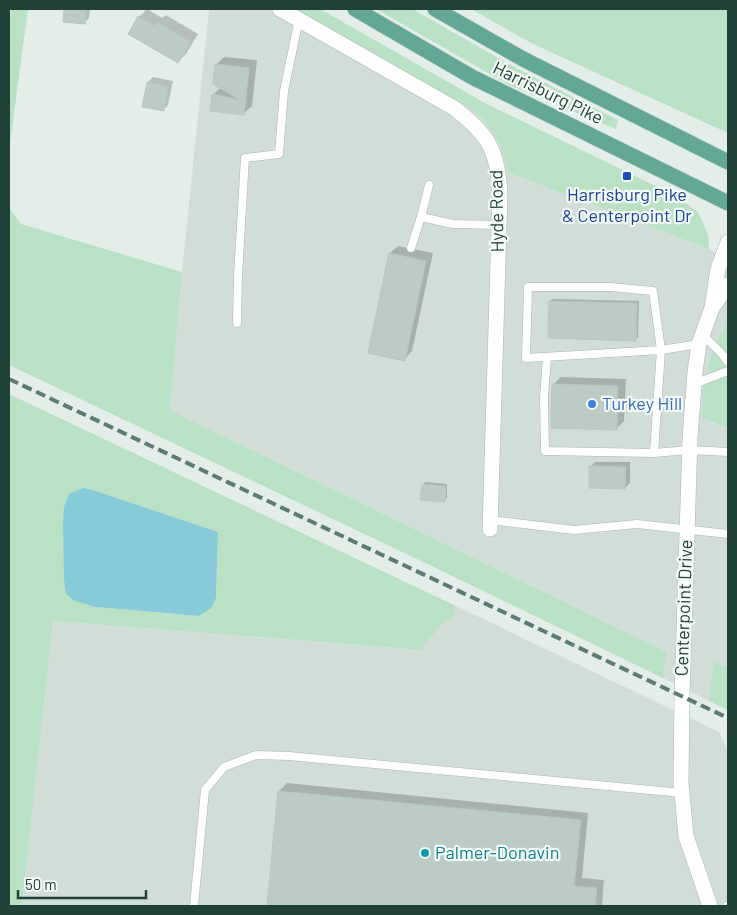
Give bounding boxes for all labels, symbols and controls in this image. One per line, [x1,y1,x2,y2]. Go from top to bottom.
street label: Harrisburg Pike [490,56,607,128]
street label: Hyde Road [484,170,508,253]
marker: Harrisburg Pike & Centerpoint Dr [621,170,633,182]
place label: Harrisburg Pike & Centerpoint Dr [562,183,692,226]
place label: Turkey Hill [602,392,682,414]
marker: Turkey Hill [586,398,598,410]
street label: Centerpoint Drive [670,539,696,677]
place label: Palmer-Donavin [435,841,559,863]
marker: Palmer-Donavin [419,847,431,859]
scale bar [18,868,145,900]
text: 50 m [25,875,57,893]

